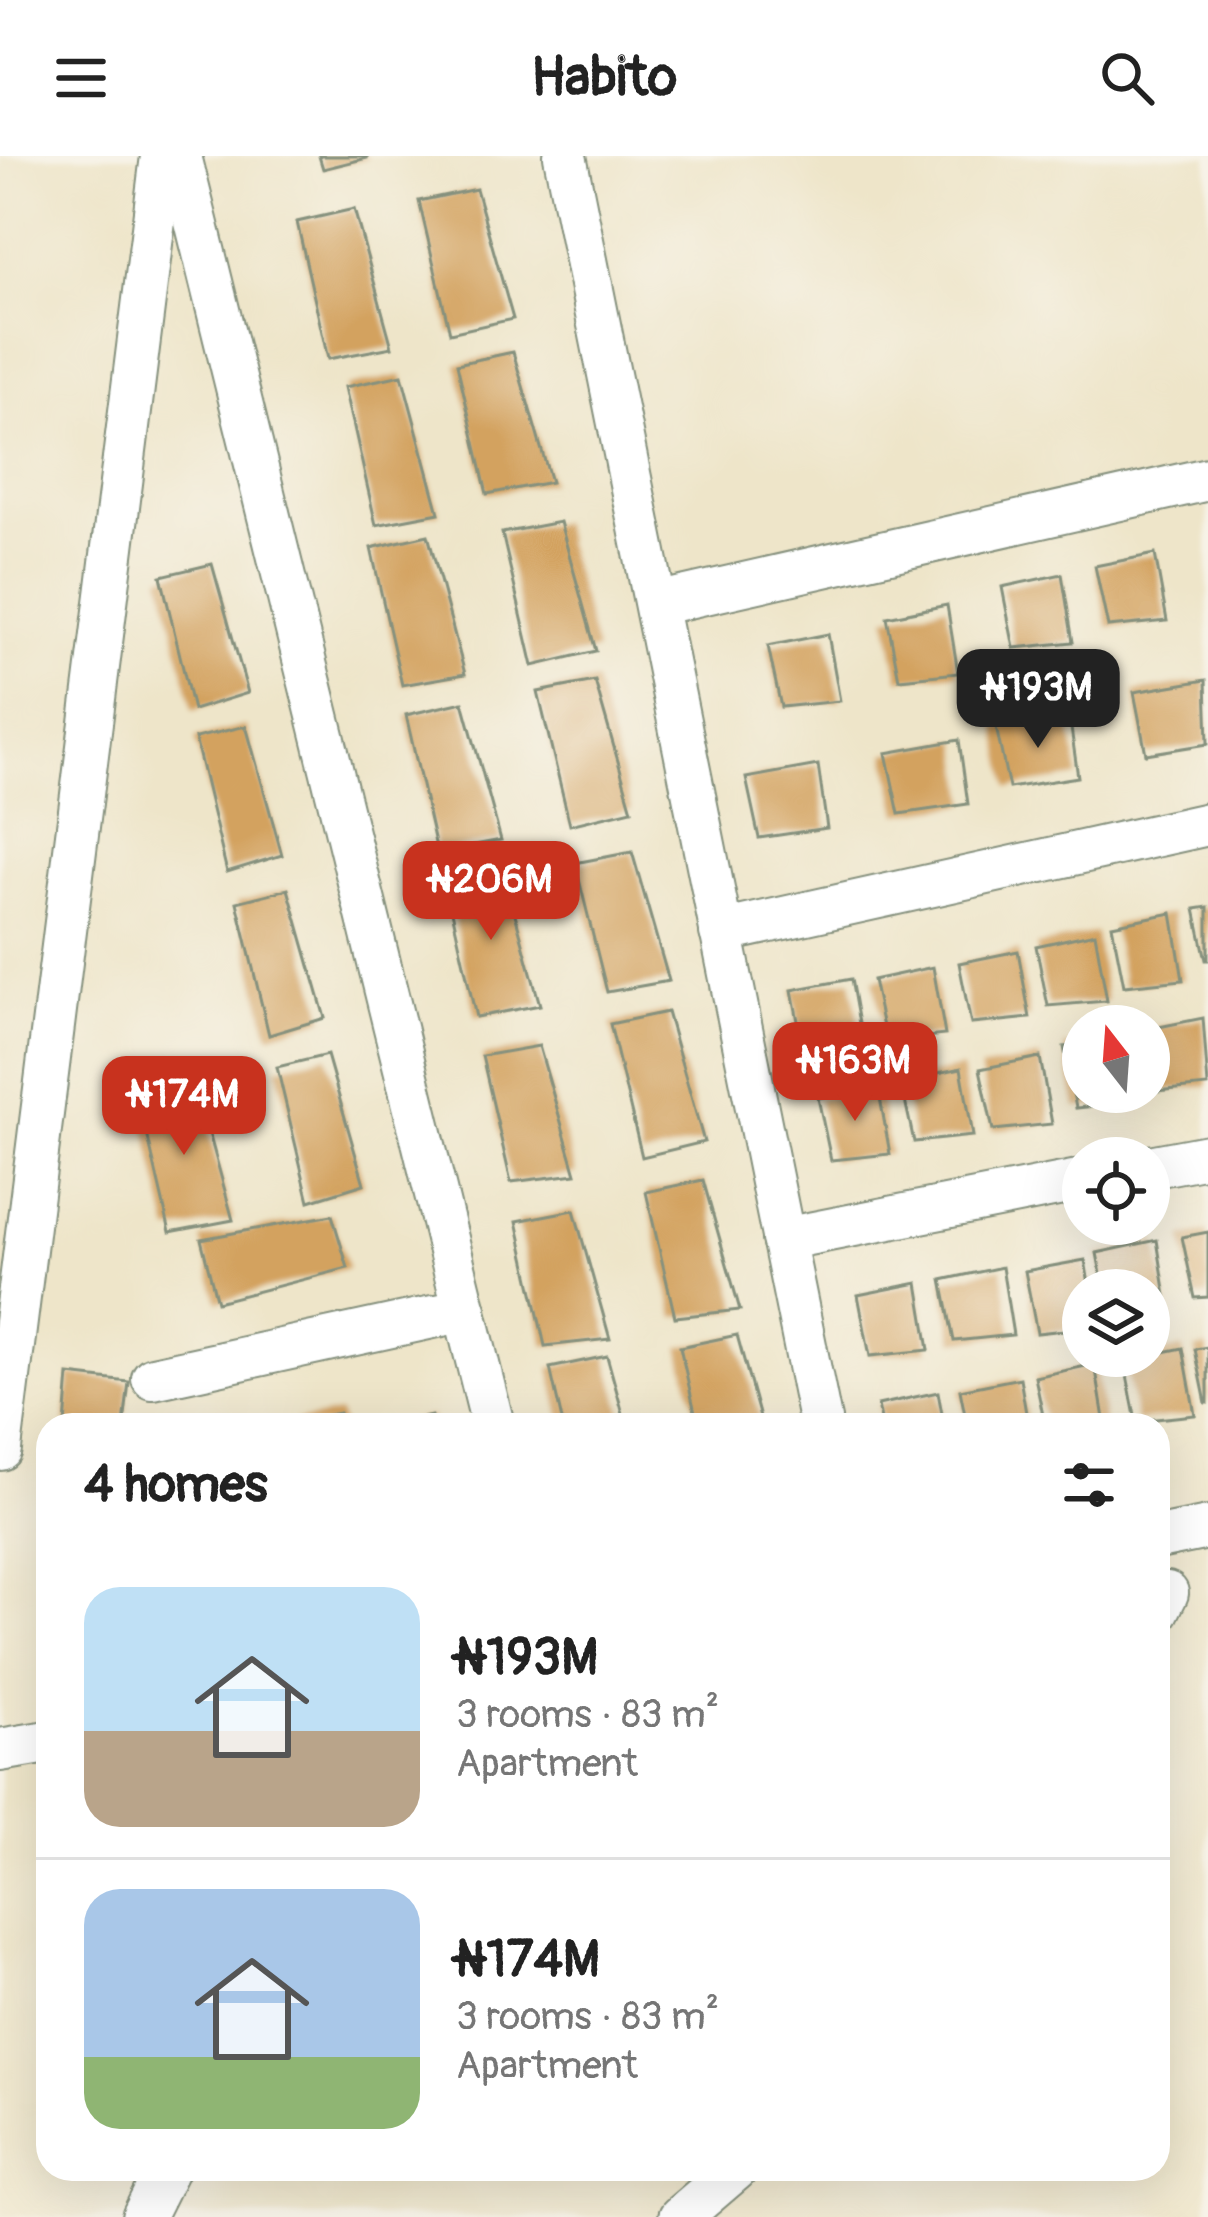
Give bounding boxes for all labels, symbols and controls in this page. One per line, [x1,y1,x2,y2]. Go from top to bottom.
text: Habito [531,44,677,112]
icon: menu [48,45,114,111]
icon: search [1094,45,1160,111]
pin: ₦193M [954,649,1122,751]
text: ₦193M [984,663,1092,712]
pin: ₦206M [407,841,575,943]
text: ₦206M [430,855,552,904]
north arrow [1062,1005,1170,1113]
map controls [1062,1005,1170,1377]
pin: ₦163M [771,1022,939,1124]
text: ₦163M [799,1036,911,1085]
pin: ₦174M [100,1056,268,1158]
text: ₦174M [129,1070,239,1119]
button: locate [1062,1137,1170,1245]
button: layers [1062,1269,1170,1377]
icon: filters [1056,1452,1122,1518]
text: 4 homes [84,1453,268,1517]
text: ₦193M [456,1626,598,1690]
icon: home [180,1635,324,1779]
text: 3 rooms · 83 m² [456,1690,719,1739]
text: Apartment [456,1739,638,1788]
text: ₦174M [456,1928,600,1992]
icon: home [180,1937,324,2081]
text: 3 rooms · 83 m² [456,1992,719,2041]
text: Apartment [456,2041,638,2090]

